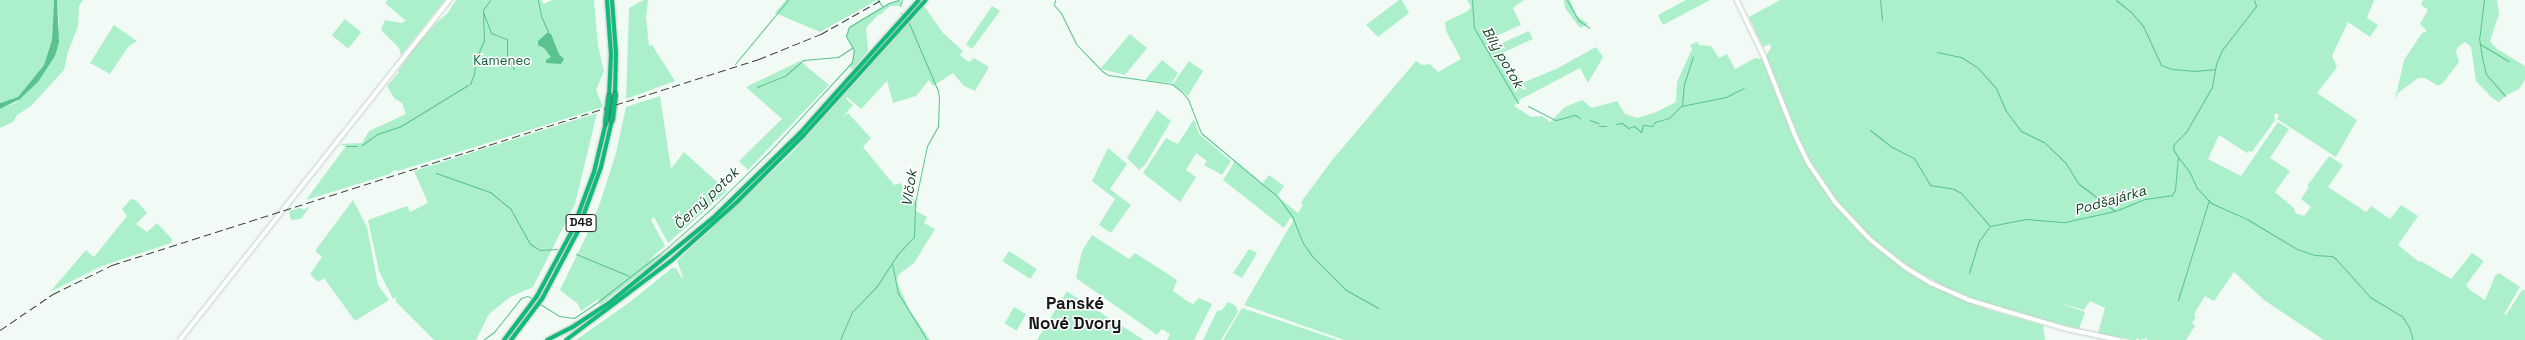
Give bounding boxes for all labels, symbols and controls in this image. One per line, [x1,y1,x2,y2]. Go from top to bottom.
water label: Bílý potok [1479,23,1527,91]
park label: Kamenec [473,53,531,69]
water label: Černý potok [670,164,742,232]
water label: Vlčok [898,169,920,207]
water label: Podšajárka [2072,182,2148,218]
road number: D48 [565,213,597,233]
district label: Panské Nové Dvory [1029,294,1121,334]

